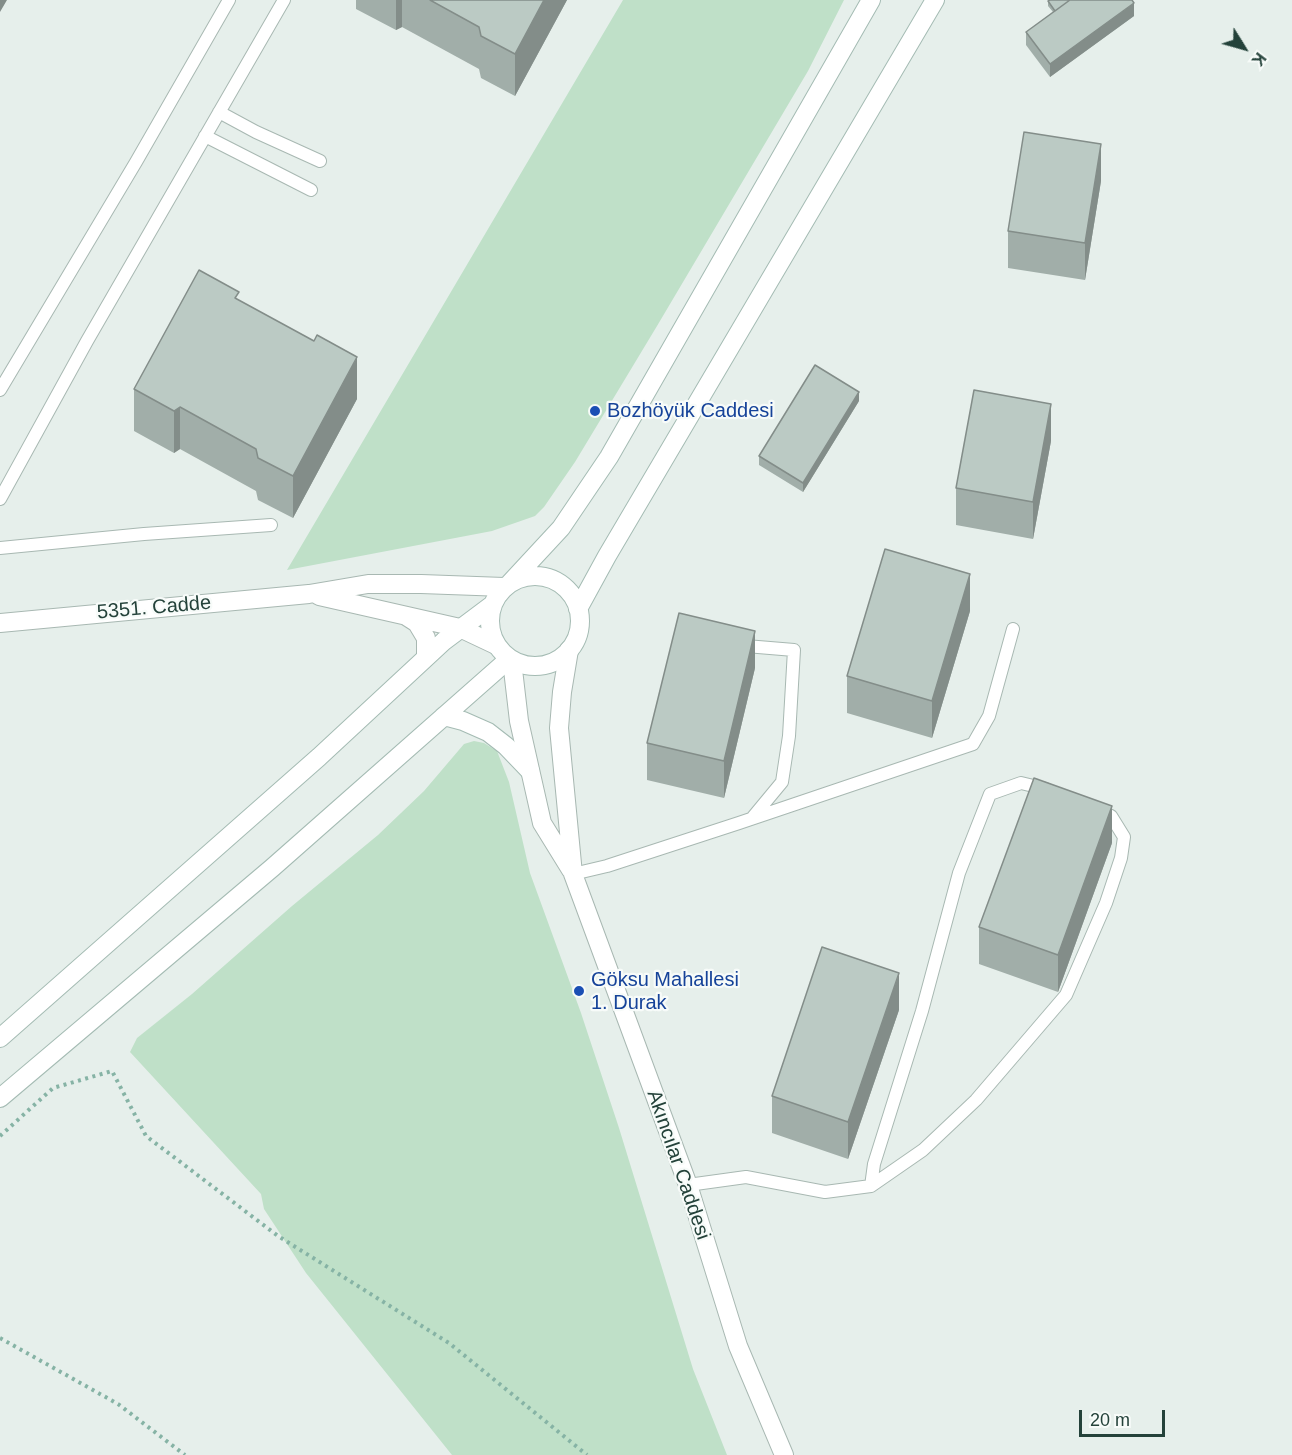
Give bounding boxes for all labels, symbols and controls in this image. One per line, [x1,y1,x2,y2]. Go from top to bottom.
north arrow [1214,18,1274,78]
text: K [1249,49,1269,69]
place label: Bozhöyük Caddesi [607,399,774,423]
marker: Bozhöyük Caddesi [588,404,602,418]
street label: 5351. Cadde [96,591,212,625]
place label: Göksu Mahallesi 1. Durak [591,968,739,1015]
marker: Göksu Mahallesi 1. Durak [572,984,586,998]
street label: Akıncılar Caddesi [641,1087,715,1243]
scale bar [1082,1398,1168,1436]
text: 20 m [1090,1410,1130,1430]

